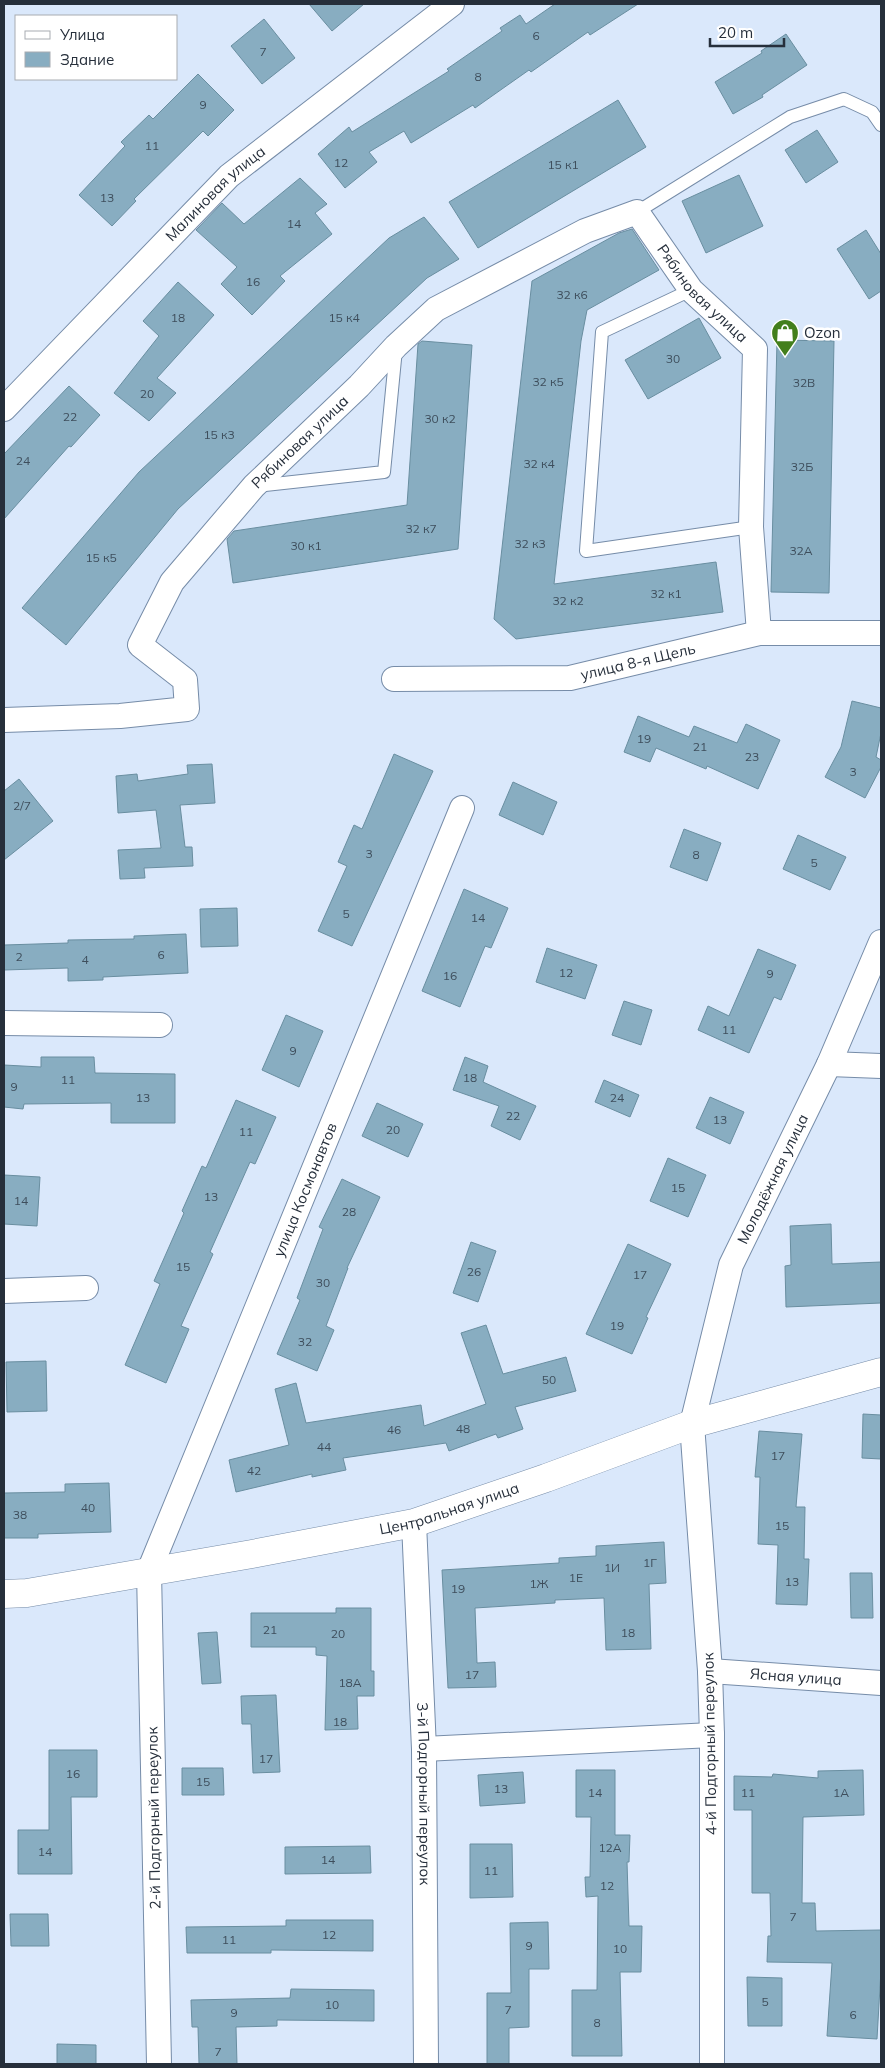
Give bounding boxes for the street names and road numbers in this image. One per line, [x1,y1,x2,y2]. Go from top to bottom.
street label: Малиновая улица [161,141,269,245]
street label: Рябиновая улица [653,241,752,347]
street label: Рябиновая улица [247,391,352,492]
street label: улица 8-я Щель [579,638,697,684]
street label: Молодёжная улица [733,1111,812,1247]
street label: улица Космонавтов [269,1120,341,1260]
street label: Центральная улица [378,1478,521,1538]
street label: 4-й Подгорный переулок [698,1651,721,1836]
street label: Ясная улица [749,1664,842,1689]
street label: 3-й Подгорный переулок [413,1702,435,1886]
street label: 2-й Подгорный переулок [142,1725,165,1910]

